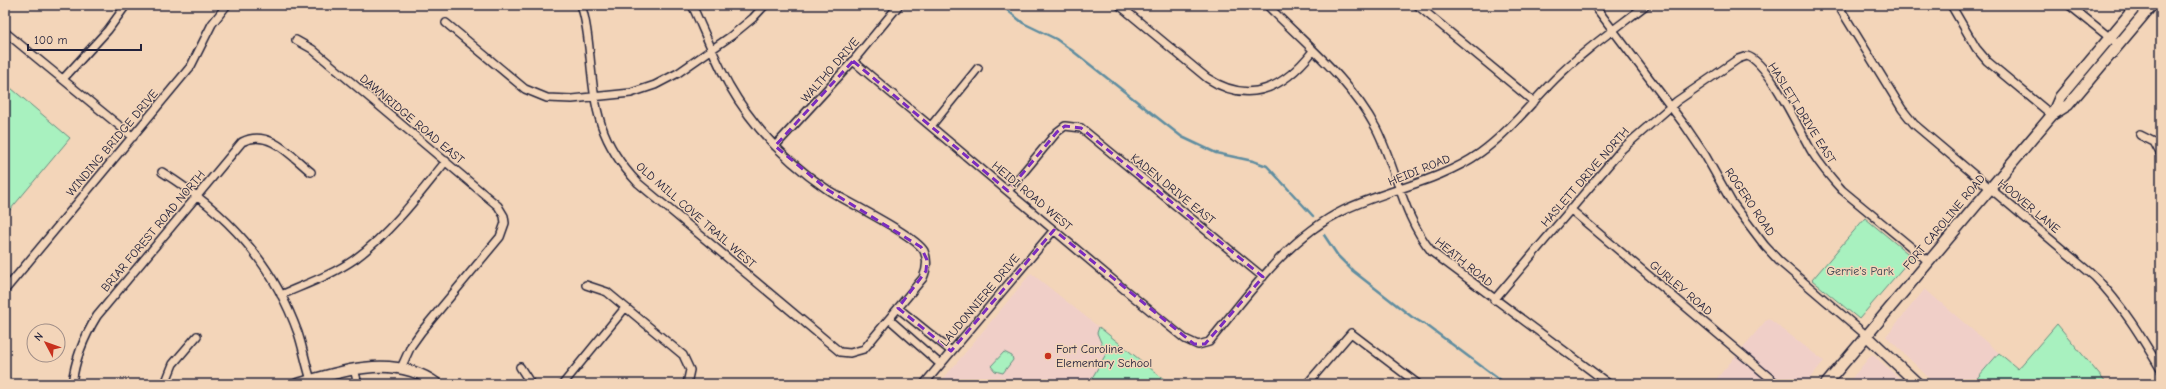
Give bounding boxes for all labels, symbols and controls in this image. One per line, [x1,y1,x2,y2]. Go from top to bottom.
scale bar [28,26,141,52]
text: 100 m [34,33,67,47]
street label: WALTHO DRIVE [798,35,862,105]
street label: HASLETT DRIVE EAST [1765,60,1839,167]
street label: DAWNRIDGE ROAD EAST [357,71,468,167]
street label: WINDING BRIDGE DRIVE [63,87,161,199]
street label: HASLETT DRIVE NORTH [1538,124,1632,230]
street label: KADEN DRIVE EAST [1128,151,1219,228]
street label: HEIDI ROAD [1386,151,1452,189]
street label: HEIDI ROAD WEST [989,158,1076,234]
street label: OLD MILL COVE TRAIL WEST [633,159,759,271]
street label: ROGERO ROAD [1722,165,1778,239]
street label: BRIAR FOREST ROAD NORTH [98,167,208,295]
street label: FORT CAROLINE ROAD [1900,171,1988,273]
street label: HOOVER LANE [1995,176,2063,236]
street label: HEATH ROAD [1432,234,1496,290]
street label: LAUDONNIERE DRIVE [937,251,1023,349]
street label: GURLEY ROAD [1647,258,1715,318]
park label: Gerrie's Park [1826,264,1894,278]
north arrow [26,323,66,363]
text: N [32,330,46,344]
place label: Fort Caroline Elementary School [1056,342,1152,370]
marker: Fort Caroline Elementary School [1043,351,1053,361]

